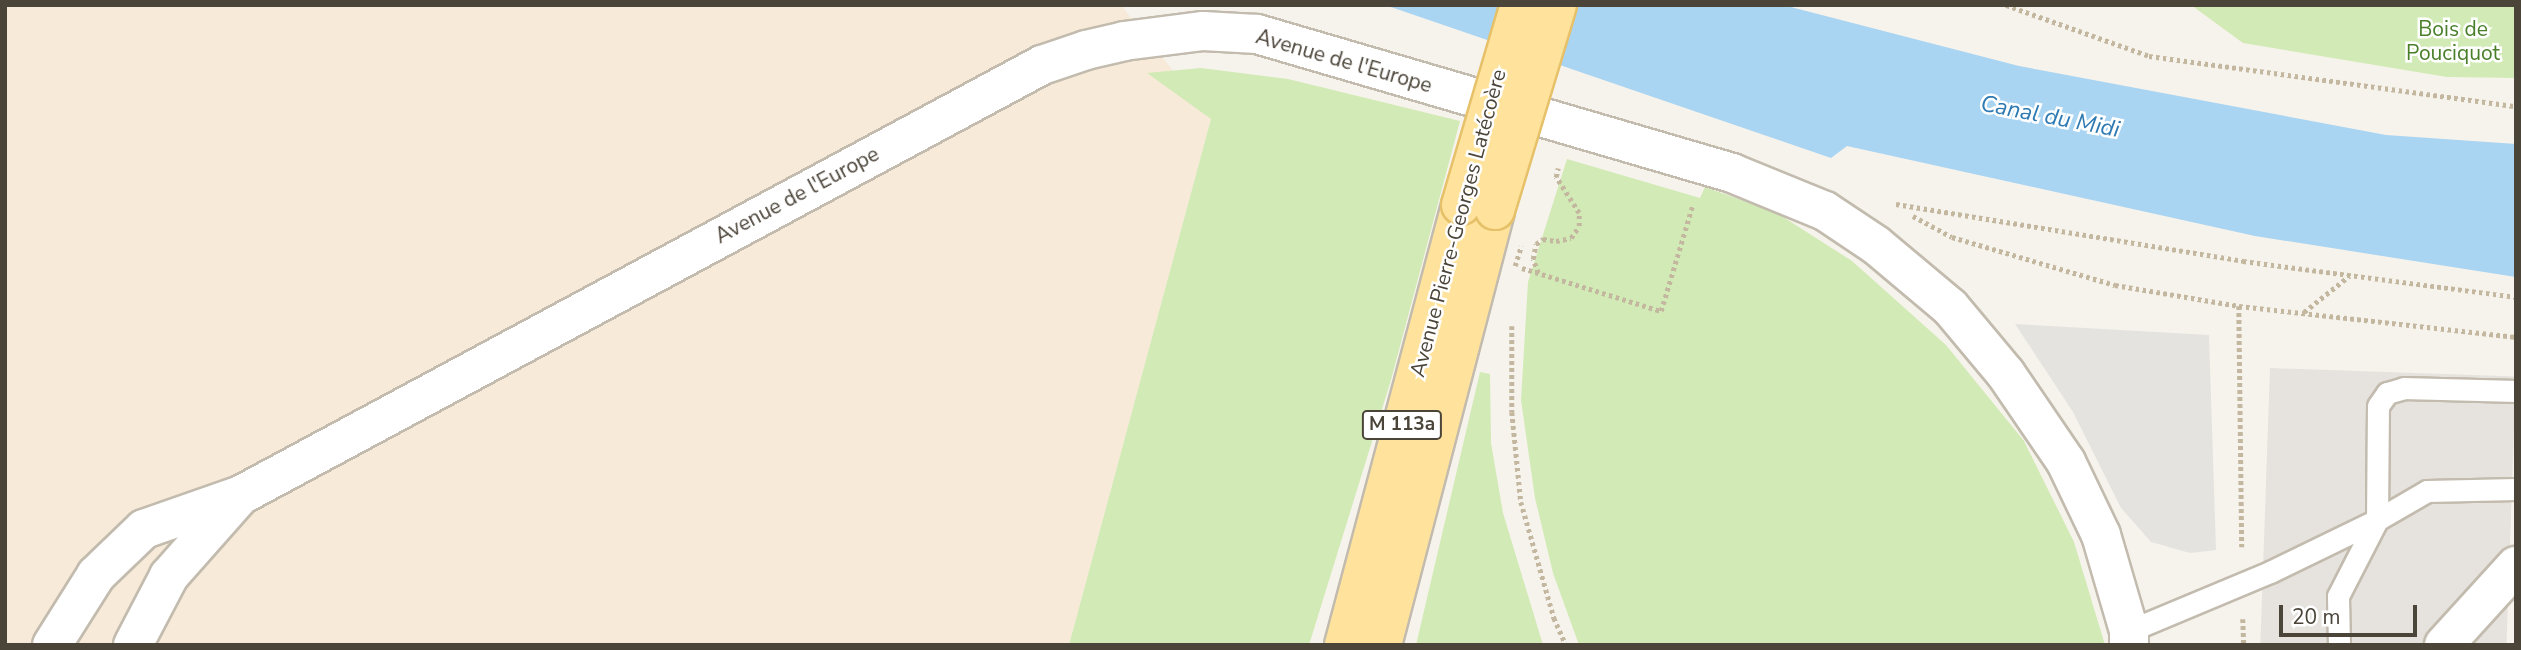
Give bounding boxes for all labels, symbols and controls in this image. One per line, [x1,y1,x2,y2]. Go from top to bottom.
park label: Bois de Pouciquot [2406,16,2500,66]
street label: Avenue de l'Europe [1253,24,1435,98]
street label: Avenue Pierre-Georges Latécoère [1405,66,1511,380]
water label: Canal du Midi [1978,90,2122,144]
street label: Avenue de l'Europe [711,141,883,249]
road number: M 113a [1362,410,1442,440]
scale bar [2283,590,2421,634]
text: 20 m [2292,603,2341,631]

